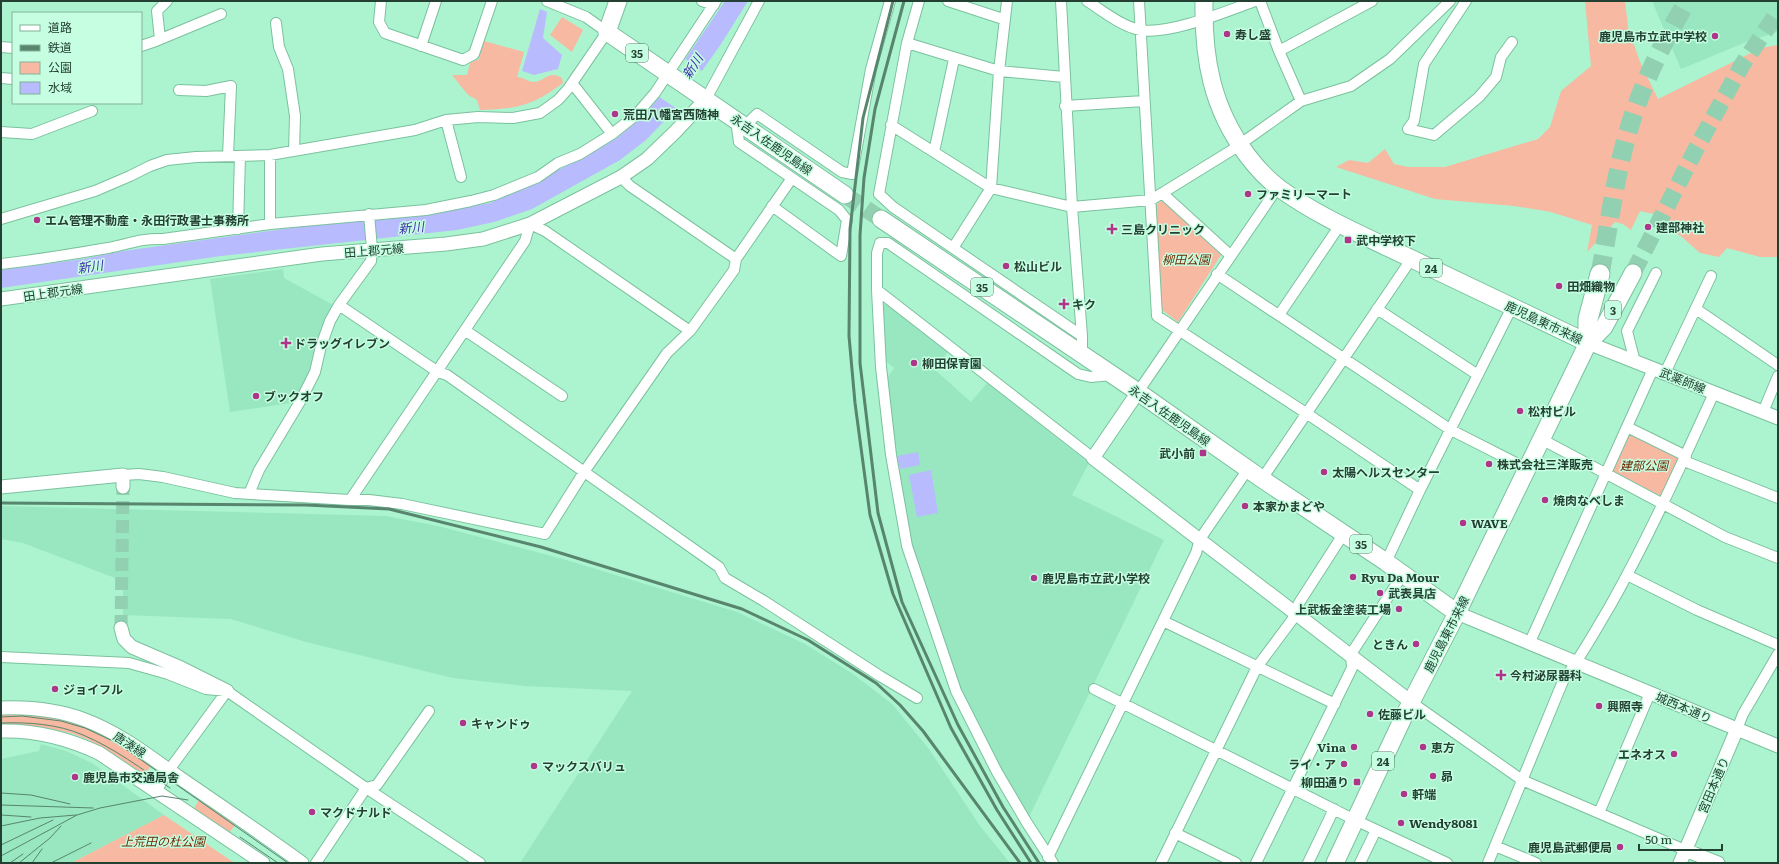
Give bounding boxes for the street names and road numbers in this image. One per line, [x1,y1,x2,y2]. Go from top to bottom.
road number: 35 [626,44,648,62]
street label: 永吉入佐鹿児島線 [728,109,816,179]
street label: 田上郡元線 [343,238,405,262]
road number: 24 [1420,259,1442,277]
road number: 35 [971,278,993,296]
street label: 田上郡元線 [22,279,84,305]
street label: 鹿児島東市来線 [1502,296,1586,348]
road number: 3 [1605,301,1621,319]
street label: 武薬師線 [1657,363,1709,397]
street label: 永吉入佐鹿児島線 [1126,380,1214,450]
road number: 35 [1350,535,1372,553]
street label: 鹿児島東市来線 [1419,592,1473,676]
street label: 城西本通り [1653,687,1715,727]
street label: 唐湊線 [110,727,150,761]
road number: 24 [1372,752,1394,770]
street label: 宮田本通り [1693,754,1733,816]

